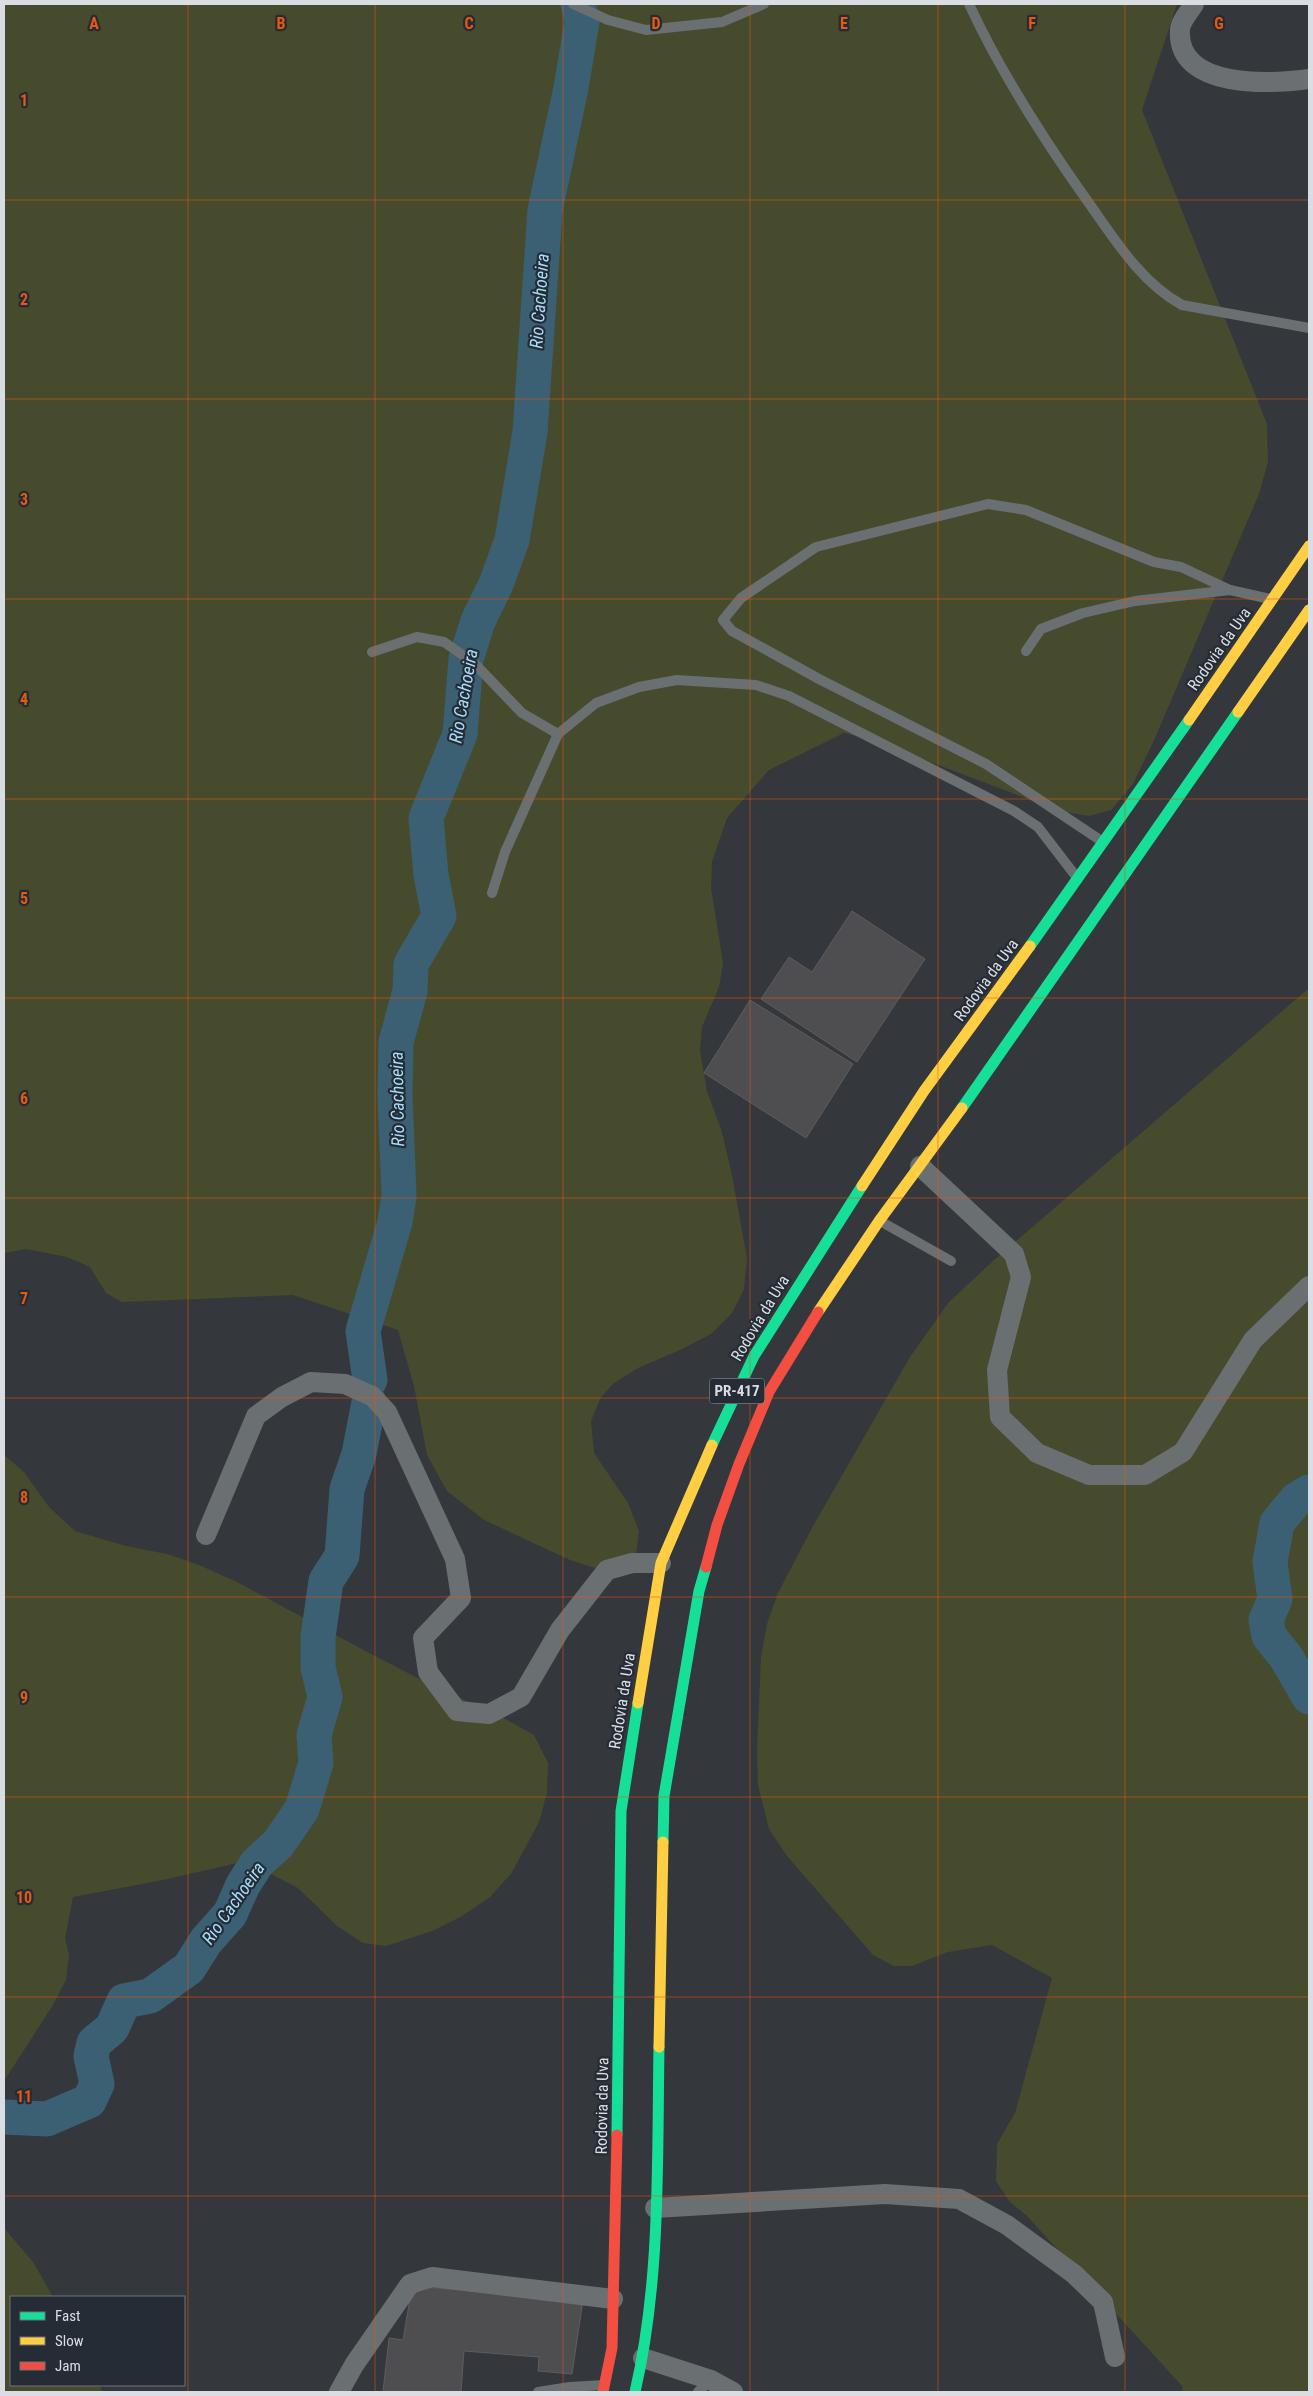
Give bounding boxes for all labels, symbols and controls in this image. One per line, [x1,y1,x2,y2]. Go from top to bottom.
text: A [89,14,99,33]
text: B [277,14,286,33]
text: C [464,14,474,33]
text: D [651,14,661,33]
text: E [840,14,848,33]
text: F [1028,14,1036,33]
text: G [1214,14,1224,33]
text: 1 [20,91,28,110]
water label: Rio Cachoeira [525,253,553,349]
text: 2 [20,290,28,309]
text: 3 [20,490,28,509]
street label: Rodovia da Uva [1183,604,1255,694]
water label: Rio Cachoeira [444,647,482,745]
text: 4 [20,690,28,709]
text: 5 [20,889,28,908]
street label: Rodovia da Uva [950,935,1022,1025]
water label: Rio Cachoeira [386,1051,408,1147]
text: 6 [20,1089,28,1108]
street label: Rodovia da Uva [727,1272,793,1364]
text: 7 [20,1289,28,1308]
road number: PR-417 [710,1378,764,1404]
text: 8 [20,1488,28,1507]
street label: Rodovia da Uva [605,1652,639,1750]
text: 9 [20,1688,28,1707]
water label: Rio Cachoeira [197,1858,269,1948]
text: 10 [16,1888,32,1907]
street label: Rodovia da Uva [592,2057,612,2155]
text: 11 [16,2087,32,2106]
legend [10,2296,185,2386]
text: Fast [55,2307,80,2325]
text: Slow [55,2332,84,2350]
text: Jam [55,2357,81,2375]

